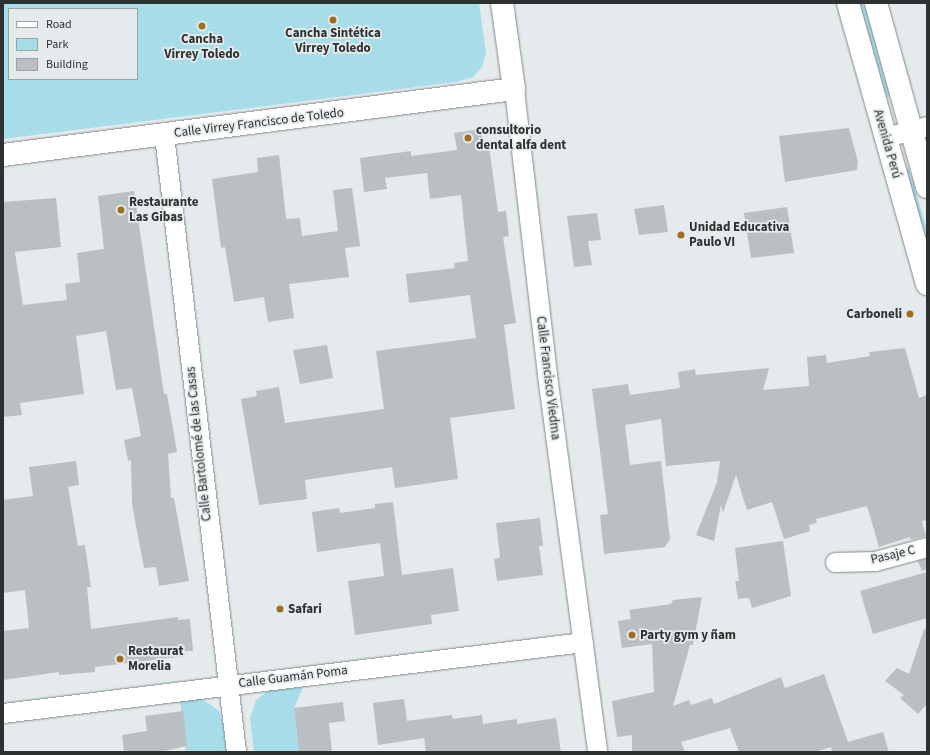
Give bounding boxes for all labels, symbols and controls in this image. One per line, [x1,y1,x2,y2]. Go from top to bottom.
legend [8,8,138,80]
marker: Cancha Sintética Virrey Toledo [328,15,338,25]
text: Road [46,16,72,33]
marker: Cancha Virrey Toledo [197,21,207,31]
place label: Cancha Sintética Virrey Toledo [285,26,381,57]
place label: Cancha Virrey Toledo [164,32,240,63]
text: Park [46,36,68,53]
text: Building [46,56,88,73]
street label: Calle Virrey Francisco de Toledo [173,105,345,141]
street label: Avenida Perú [870,108,904,180]
place label: consultorio dental alfa dent [476,123,566,154]
marker: consultorio dental alfa dent [463,133,473,143]
place label: Restaurante Las Gibas [129,195,199,226]
marker: Restaurante Las Gibas [116,205,126,215]
place label: Unidad Educativa Paulo VI [689,220,789,251]
marker: Unidad Educativa Paulo VI [676,230,686,240]
place label: Carboneli [846,306,902,322]
marker: Carboneli [905,309,915,319]
street label: Calle Francisco Viedma [533,315,563,441]
street label: Calle Bartolomé de las Casas [183,366,215,522]
street label: Pasaje C [869,542,917,568]
place label: Safari [288,601,322,617]
marker: Safari [275,604,285,614]
place label: Party gym y ñam [640,627,736,643]
marker: Party gym y ñam [627,630,637,640]
place label: Restaurat Morelia [128,644,183,675]
marker: Restaurat Morelia [115,654,125,664]
street label: Calle Guamán Poma [238,663,348,691]

